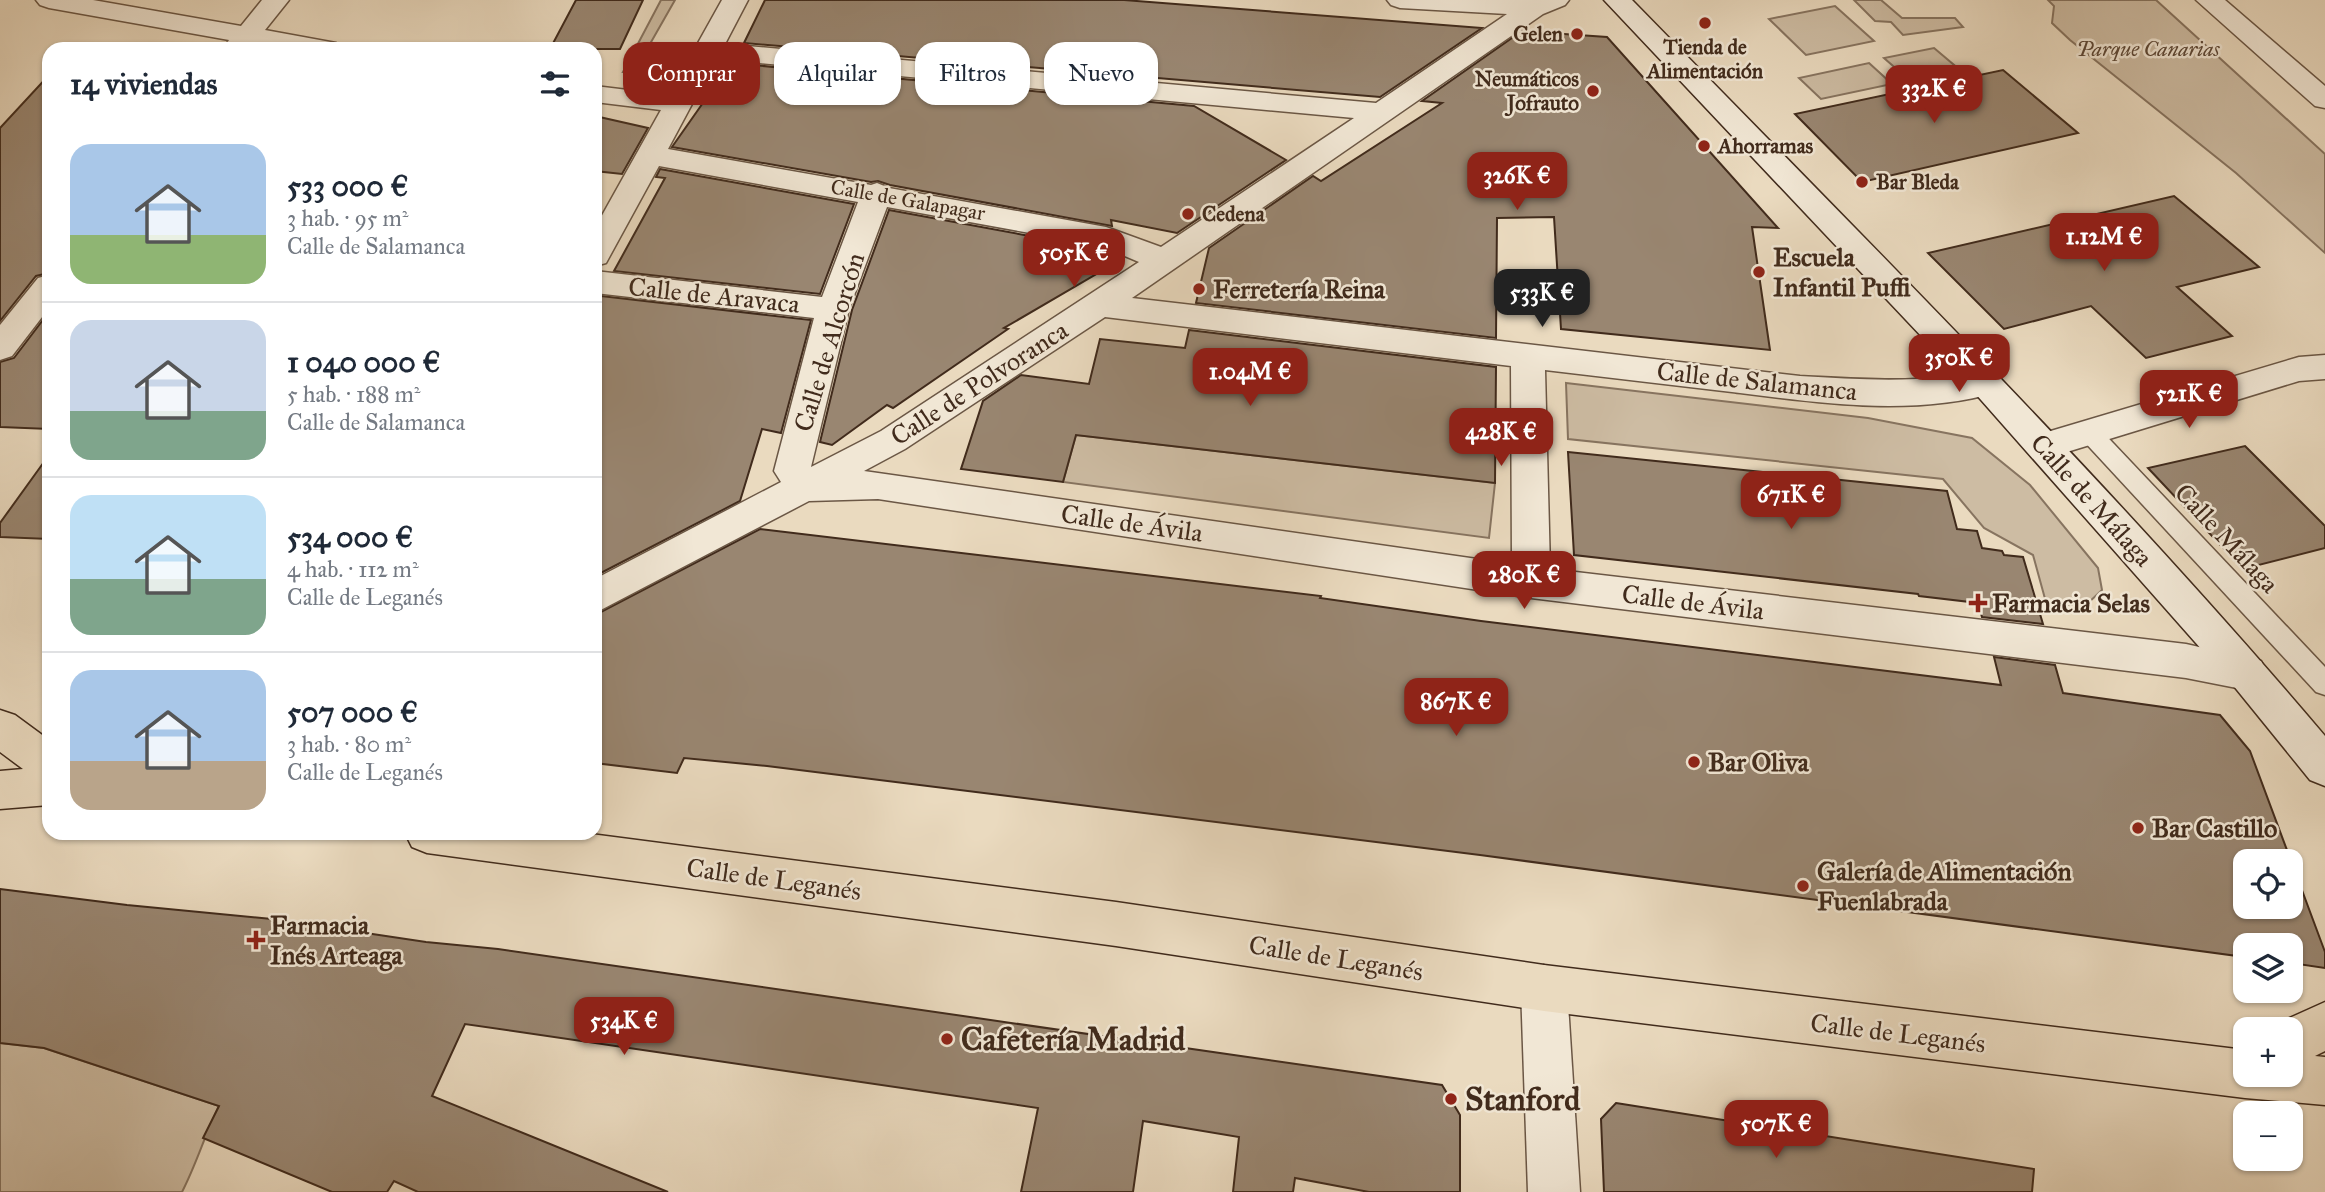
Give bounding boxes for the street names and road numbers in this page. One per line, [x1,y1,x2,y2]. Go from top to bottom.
street label: Calle de Galapagar [829,174,987,226]
street label: Calle de Alcorcón [787,249,871,435]
street label: Calle de Aravaca [627,270,801,320]
street label: Calle de Polvoranca [884,314,1074,452]
street label: Calle de Salamanca [1655,355,1859,407]
street label: Calle de Málaga [2024,427,2160,573]
street label: Calle Málaga [2168,477,2286,599]
street label: Calle de Ávila [1059,497,1205,549]
street label: Calle de Ávila [1620,577,1766,627]
street label: Calle de Leganés [685,851,863,907]
street label: Calle de Leganés [1247,928,1425,988]
street label: Calle de Leganés [1809,1006,1987,1060]

